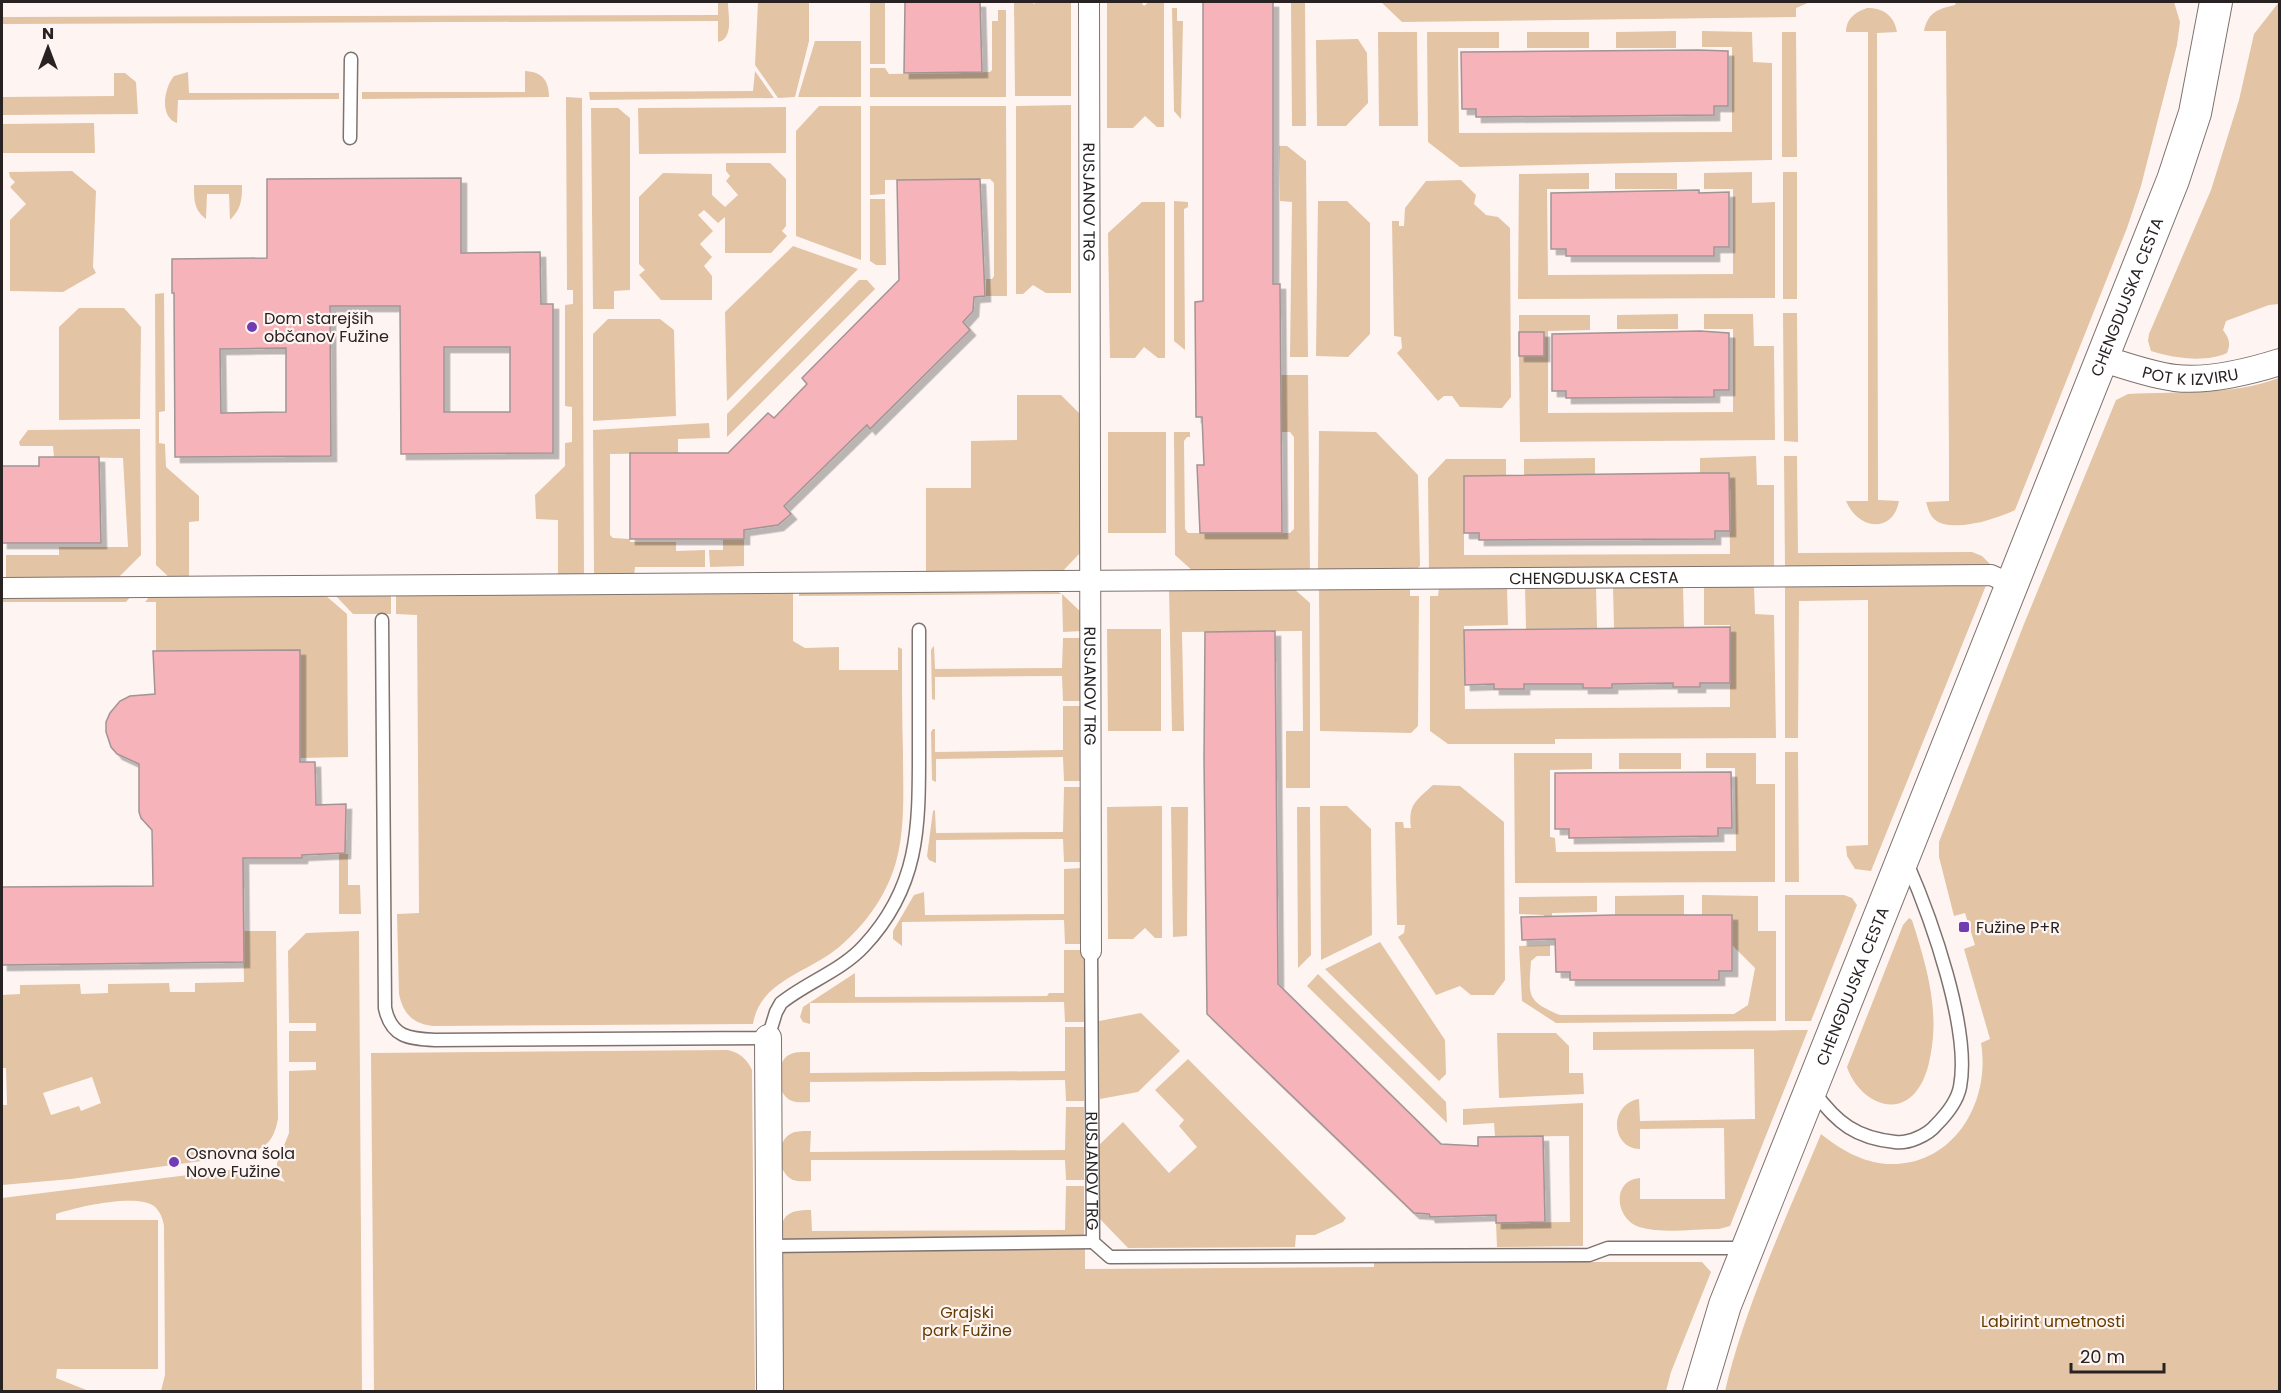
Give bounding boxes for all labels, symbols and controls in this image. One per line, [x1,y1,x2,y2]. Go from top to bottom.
north arrow [18,18,78,78]
text: N [42,22,54,45]
street label: RUSJANOV TRG [1077,142,1101,262]
street label: CHENGDUJSKA CESTA [2085,214,2169,380]
place label: Dom starejših občanov Fužine [264,307,389,348]
marker: Dom starejših občanov Fužine [245,320,259,334]
street label: POT K IZVIRU [2140,361,2241,391]
street label: CHENGDUJSKA CESTA [1509,566,1679,590]
street label: RUSJANOV TRG [1078,626,1102,746]
street label: CHENGDUJSKA CESTA [1810,903,1895,1069]
place label: Fužine P+R [1976,916,2060,939]
marker: Fužine P+R [1957,920,1971,934]
street label: RUSJANOV TRG [1080,1111,1104,1231]
place label: Osnovna šola Nove Fužine [186,1142,295,1183]
marker: Osnovna šola Nove Fužine [167,1155,181,1169]
park label: Grajski park Fužine [922,1301,1012,1342]
park label: Labirint umetnosti [1981,1310,2125,1333]
scale bar [2071,1336,2164,1374]
text: 20 m [2080,1344,2125,1369]

